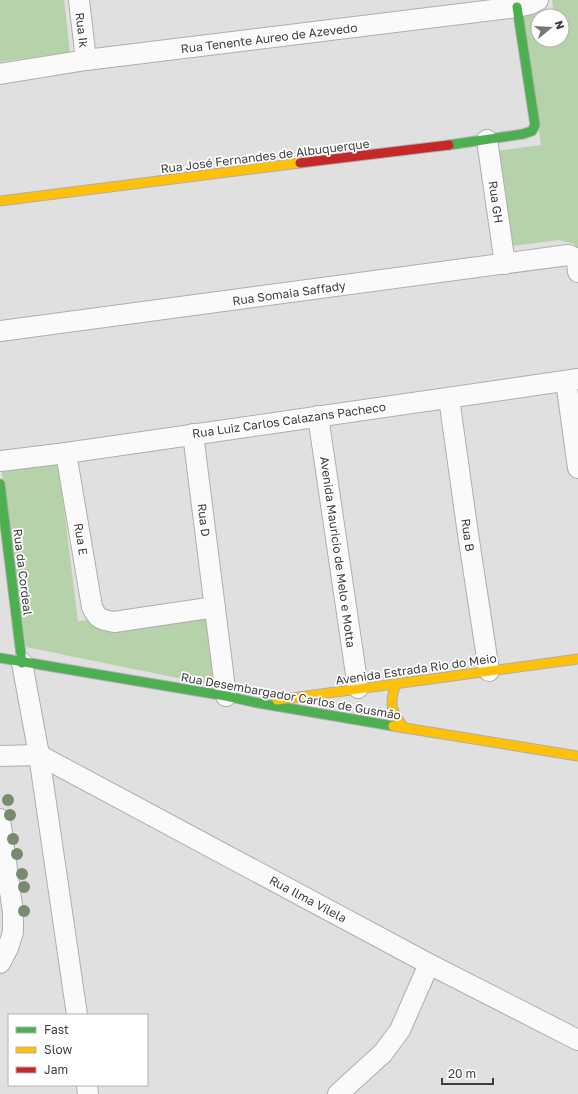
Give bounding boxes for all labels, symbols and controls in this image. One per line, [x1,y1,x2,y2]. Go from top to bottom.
north arrow [530,8,570,48]
street label: Rua Ik [72,11,92,49]
text: N [553,19,567,31]
street label: Rua Tenente Aureo de Azevedo [180,20,358,56]
street label: Rua José Fernandes de Albuquerque [160,136,370,176]
street label: Rua GH [486,180,506,224]
street label: Rua Somaia Saffady [231,278,347,308]
street label: Rua Luiz Carlos Calazans Pacheco [191,399,387,441]
street label: Avenida Mauricio de Melo e Motta [317,455,359,649]
street label: Rua D [195,503,213,537]
street label: Rua B [458,518,478,552]
street label: Rua E [71,522,91,556]
street label: Rua da Cordeal [10,528,36,616]
street label: Avenida Estrada Rio do Meio [335,650,497,688]
street label: Rua Desembargador Carlos de Gusmão [180,669,402,723]
street label: Rua Ilma Vilela [267,872,349,926]
legend [8,1014,148,1086]
text: Fast [44,1022,69,1037]
text: Slow [44,1042,72,1057]
scale bar [442,1060,493,1086]
text: Jam [44,1062,68,1077]
text: 20 m [448,1066,476,1081]

